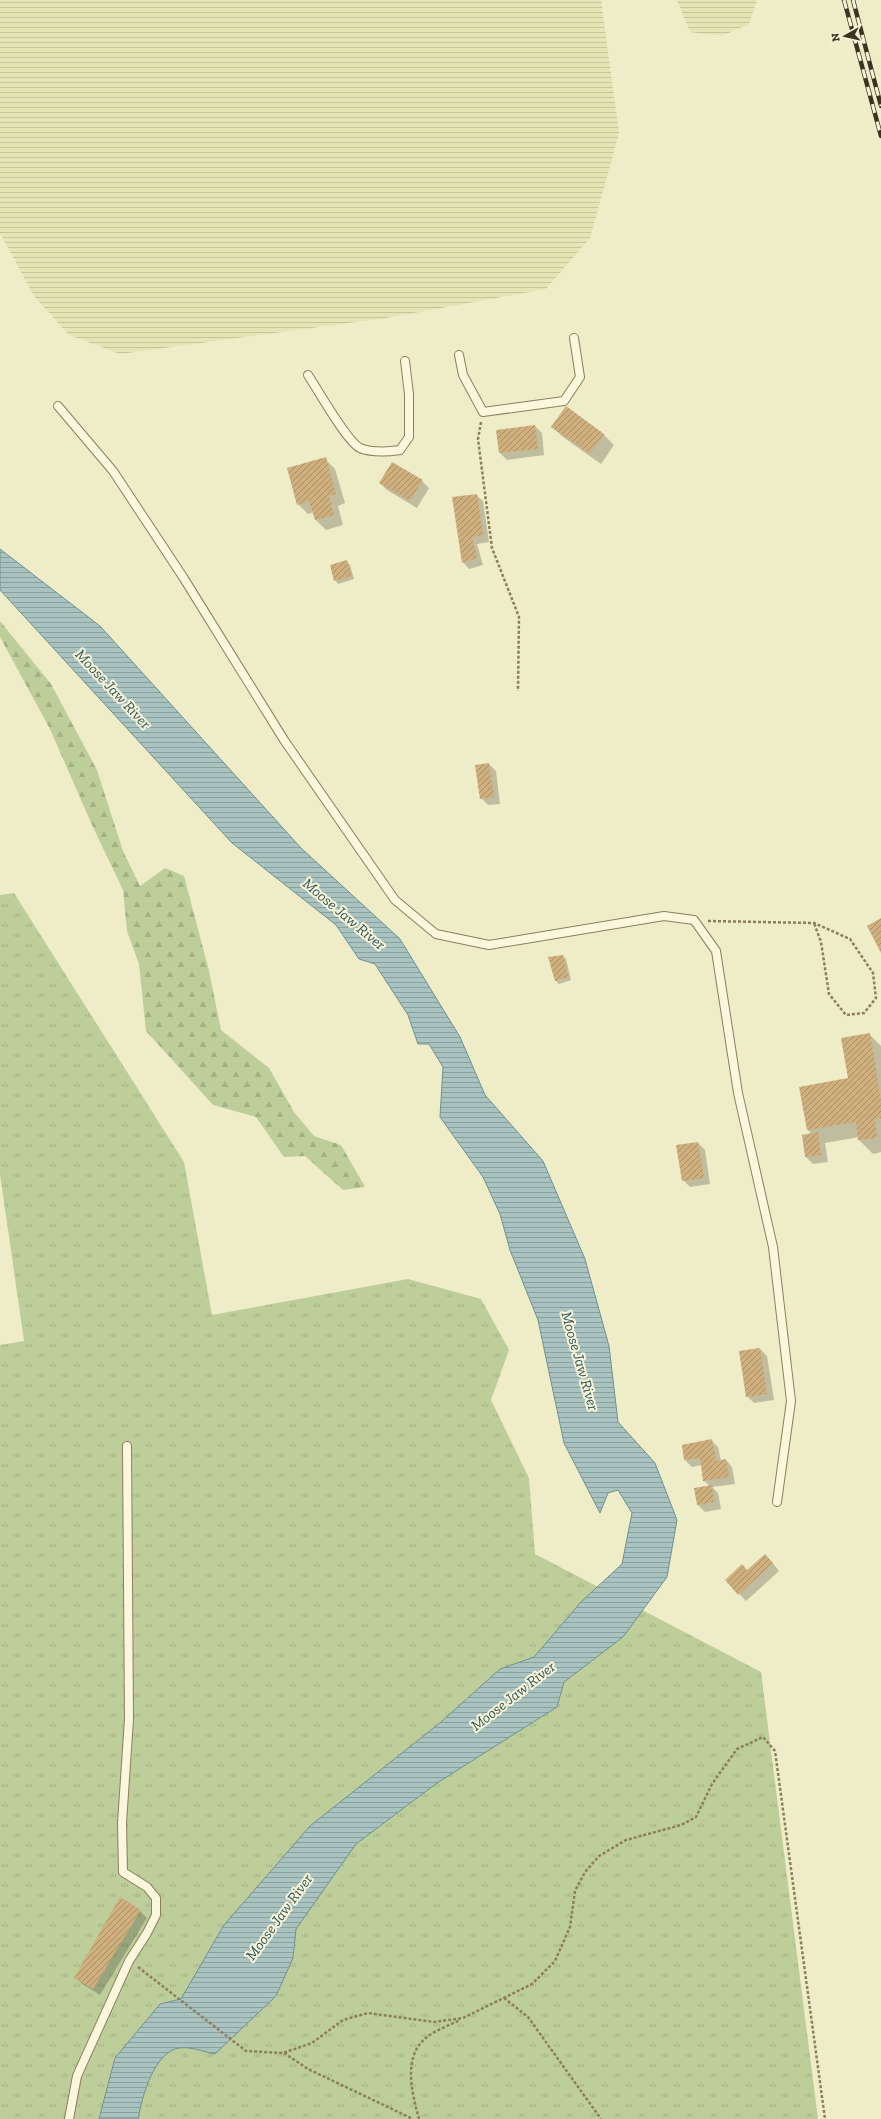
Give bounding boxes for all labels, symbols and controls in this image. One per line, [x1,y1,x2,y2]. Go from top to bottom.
north arrow [825,16,865,56]
text: N [828,32,843,42]
water label: Moose Jaw River [72,646,155,733]
water label: Moose Jaw River [299,874,390,954]
water label: Moose Jaw River [557,1309,603,1413]
water label: Moose Jaw River [467,1657,559,1735]
water label: Moose Jaw River [242,1870,317,1964]

